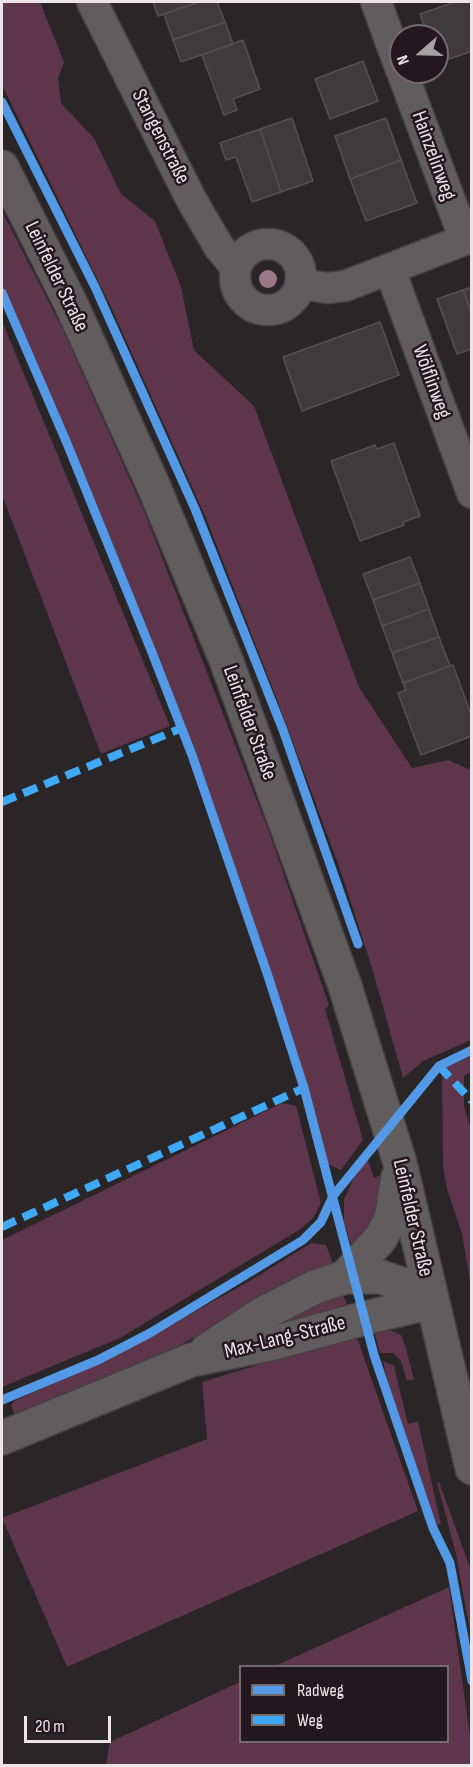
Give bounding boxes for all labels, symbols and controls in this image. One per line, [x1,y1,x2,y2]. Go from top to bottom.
north arrow [389,24,449,84]
text: N [393,52,414,67]
street label: Stangenstraße [125,85,195,189]
street label: Hainzelinweg [405,108,461,204]
street label: Leinfelder Straße [18,218,94,336]
street label: Wölflinweg [406,342,456,422]
street label: Leinfelder Straße [217,662,281,784]
street label: Leinfelder Straße [386,1157,438,1279]
street label: Max-Lang-Straße [222,1311,348,1365]
legend [239,1665,449,1743]
text: Radweg [297,1680,344,1701]
scale bar [27,1704,114,1742]
text: Weg [297,1710,323,1731]
text: 20 m [35,1716,65,1737]

